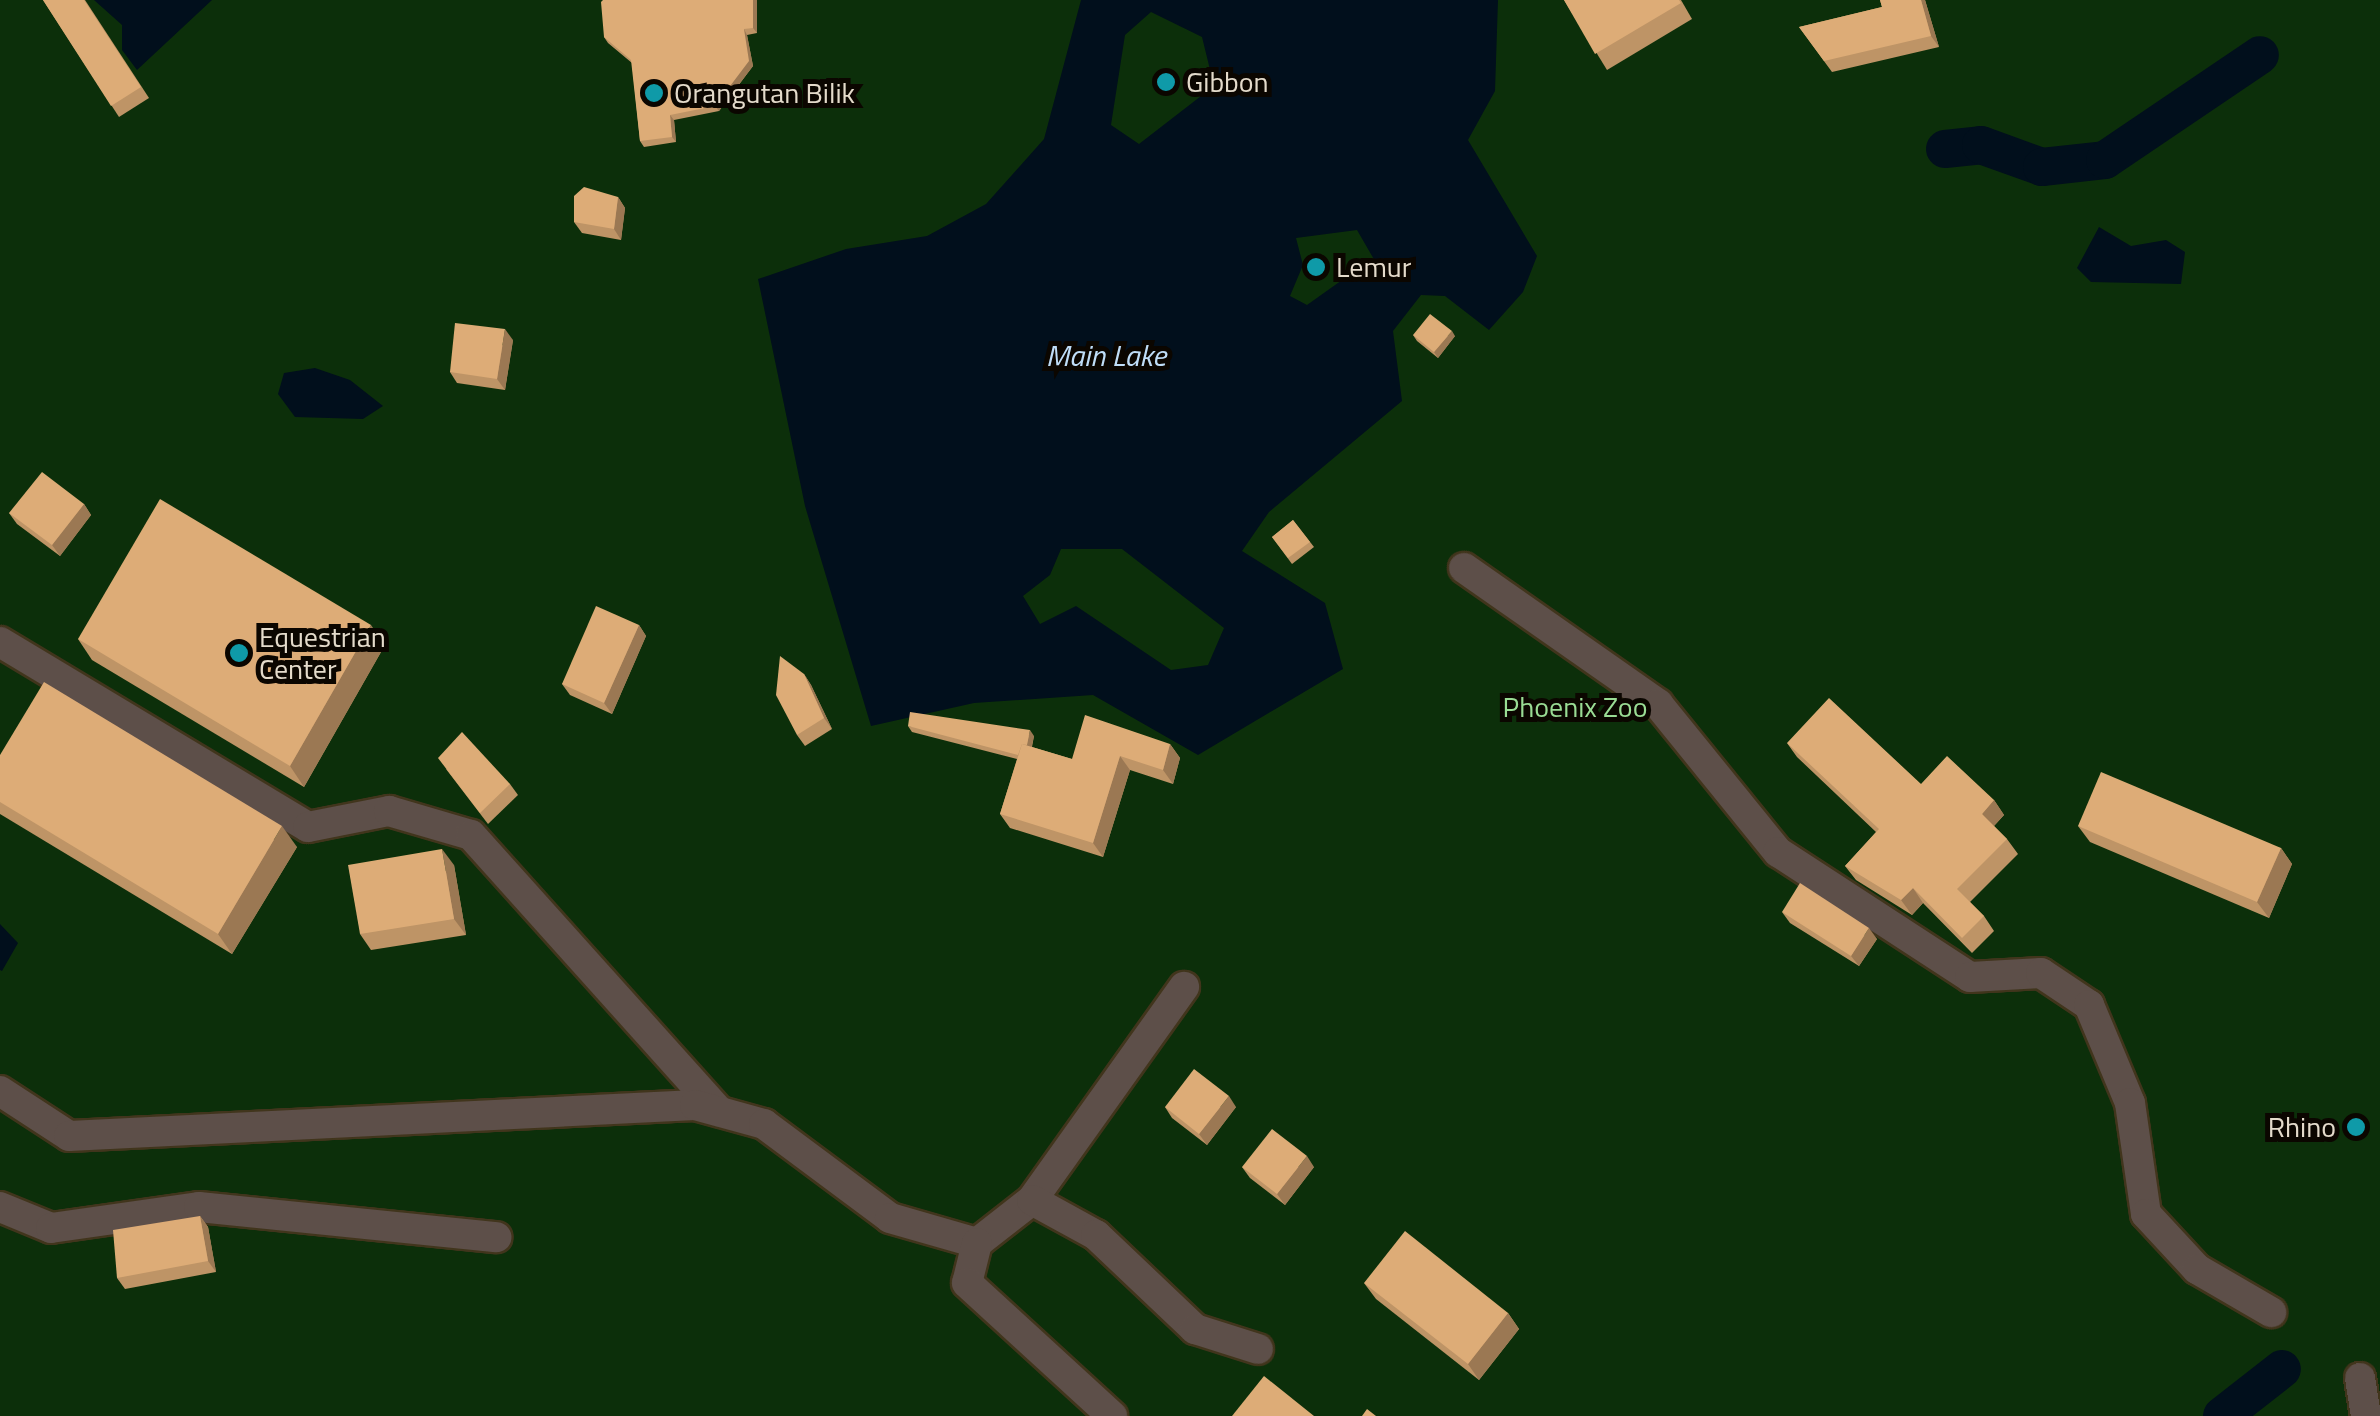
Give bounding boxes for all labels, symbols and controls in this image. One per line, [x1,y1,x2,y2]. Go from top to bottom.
place label: Gibbon [1186,65,1269,99]
marker: Gibbon [1155,71,1177,93]
place label: Orangutan Bilik [674,76,855,110]
marker: Orangutan Bilik [643,82,665,104]
place label: Lemur [1336,250,1411,284]
marker: Lemur [1305,256,1327,278]
water label: Main Lake [1046,337,1166,373]
place label: Equestrian Center [259,620,386,686]
marker: Equestrian Center [228,642,250,664]
park label: Phoenix Zoo [1503,690,1647,724]
place label: Rhino [2268,1110,2336,1144]
marker: Rhino [2345,1116,2367,1138]

